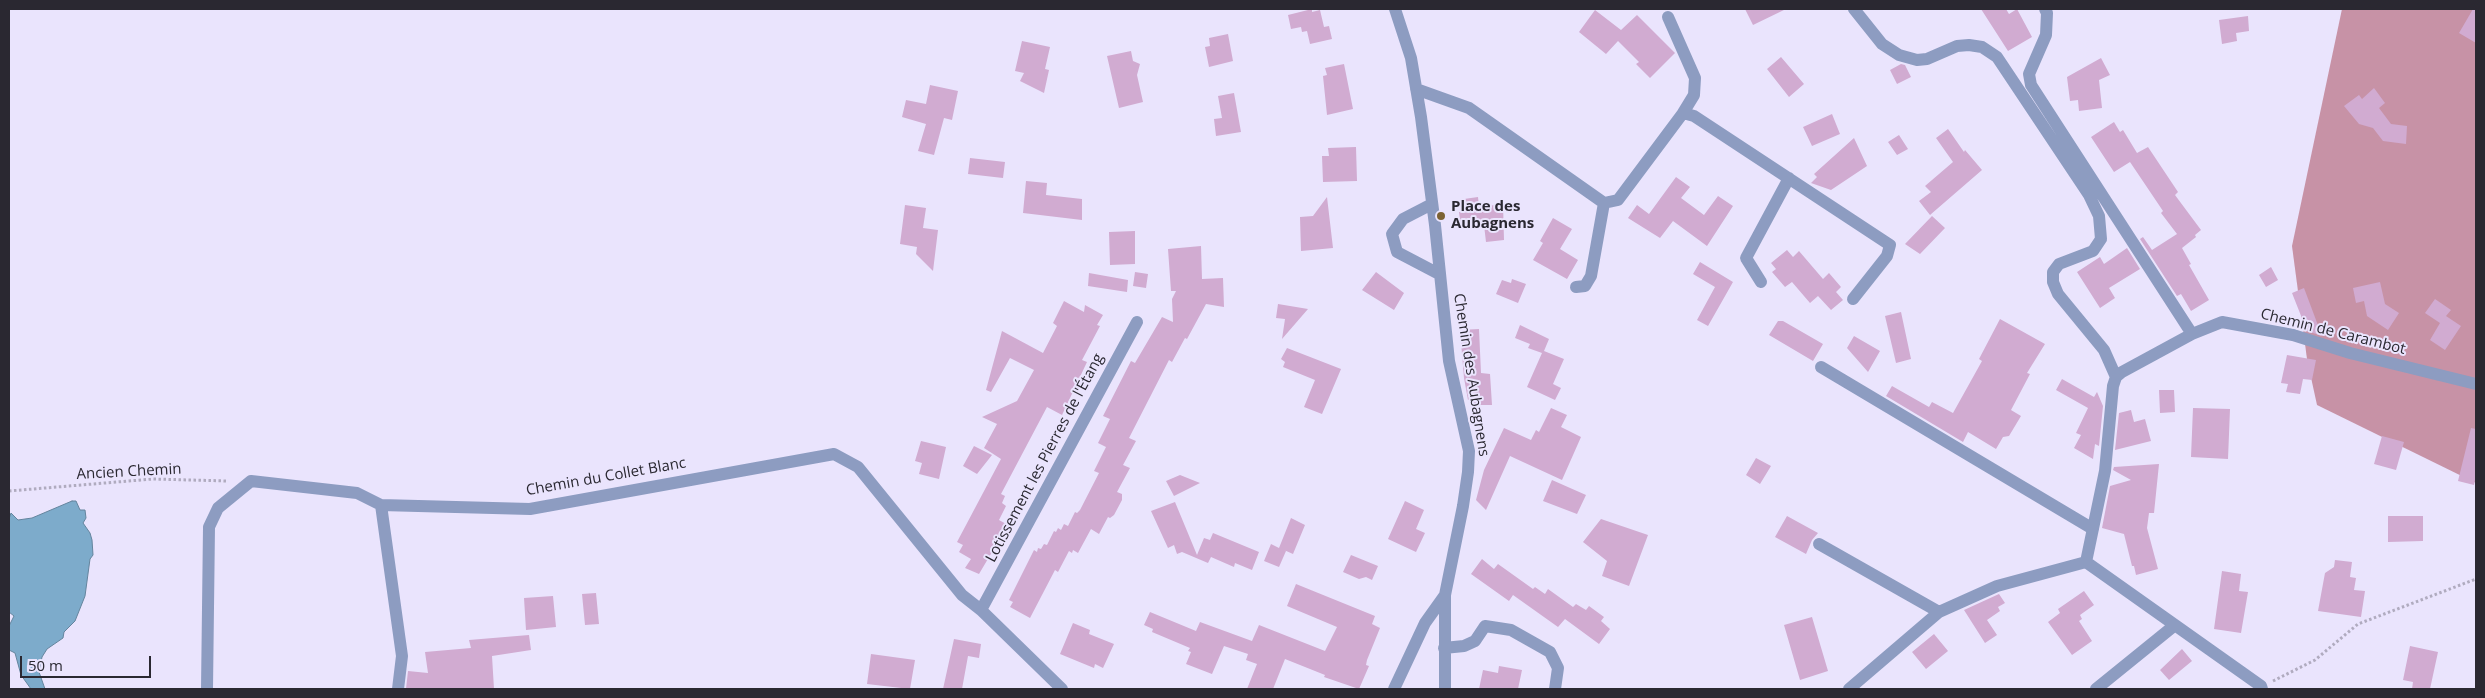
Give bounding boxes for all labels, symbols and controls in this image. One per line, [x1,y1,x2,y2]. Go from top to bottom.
place label: Place des Aubagnens [1451,198,1534,233]
marker: Place des Aubagnens [1435,210,1447,222]
street label: Chemin des Aubagnens [1449,292,1493,458]
street label: Chemin de Carambot [2259,305,2407,359]
street label: Lotissement les Pierres de l'Étang [982,351,1108,565]
street label: Chemin du Collet Blanc [525,454,687,500]
street label: Ancien Chemin [76,460,182,484]
scale bar [22,646,154,678]
text: 50 m [28,655,63,675]

